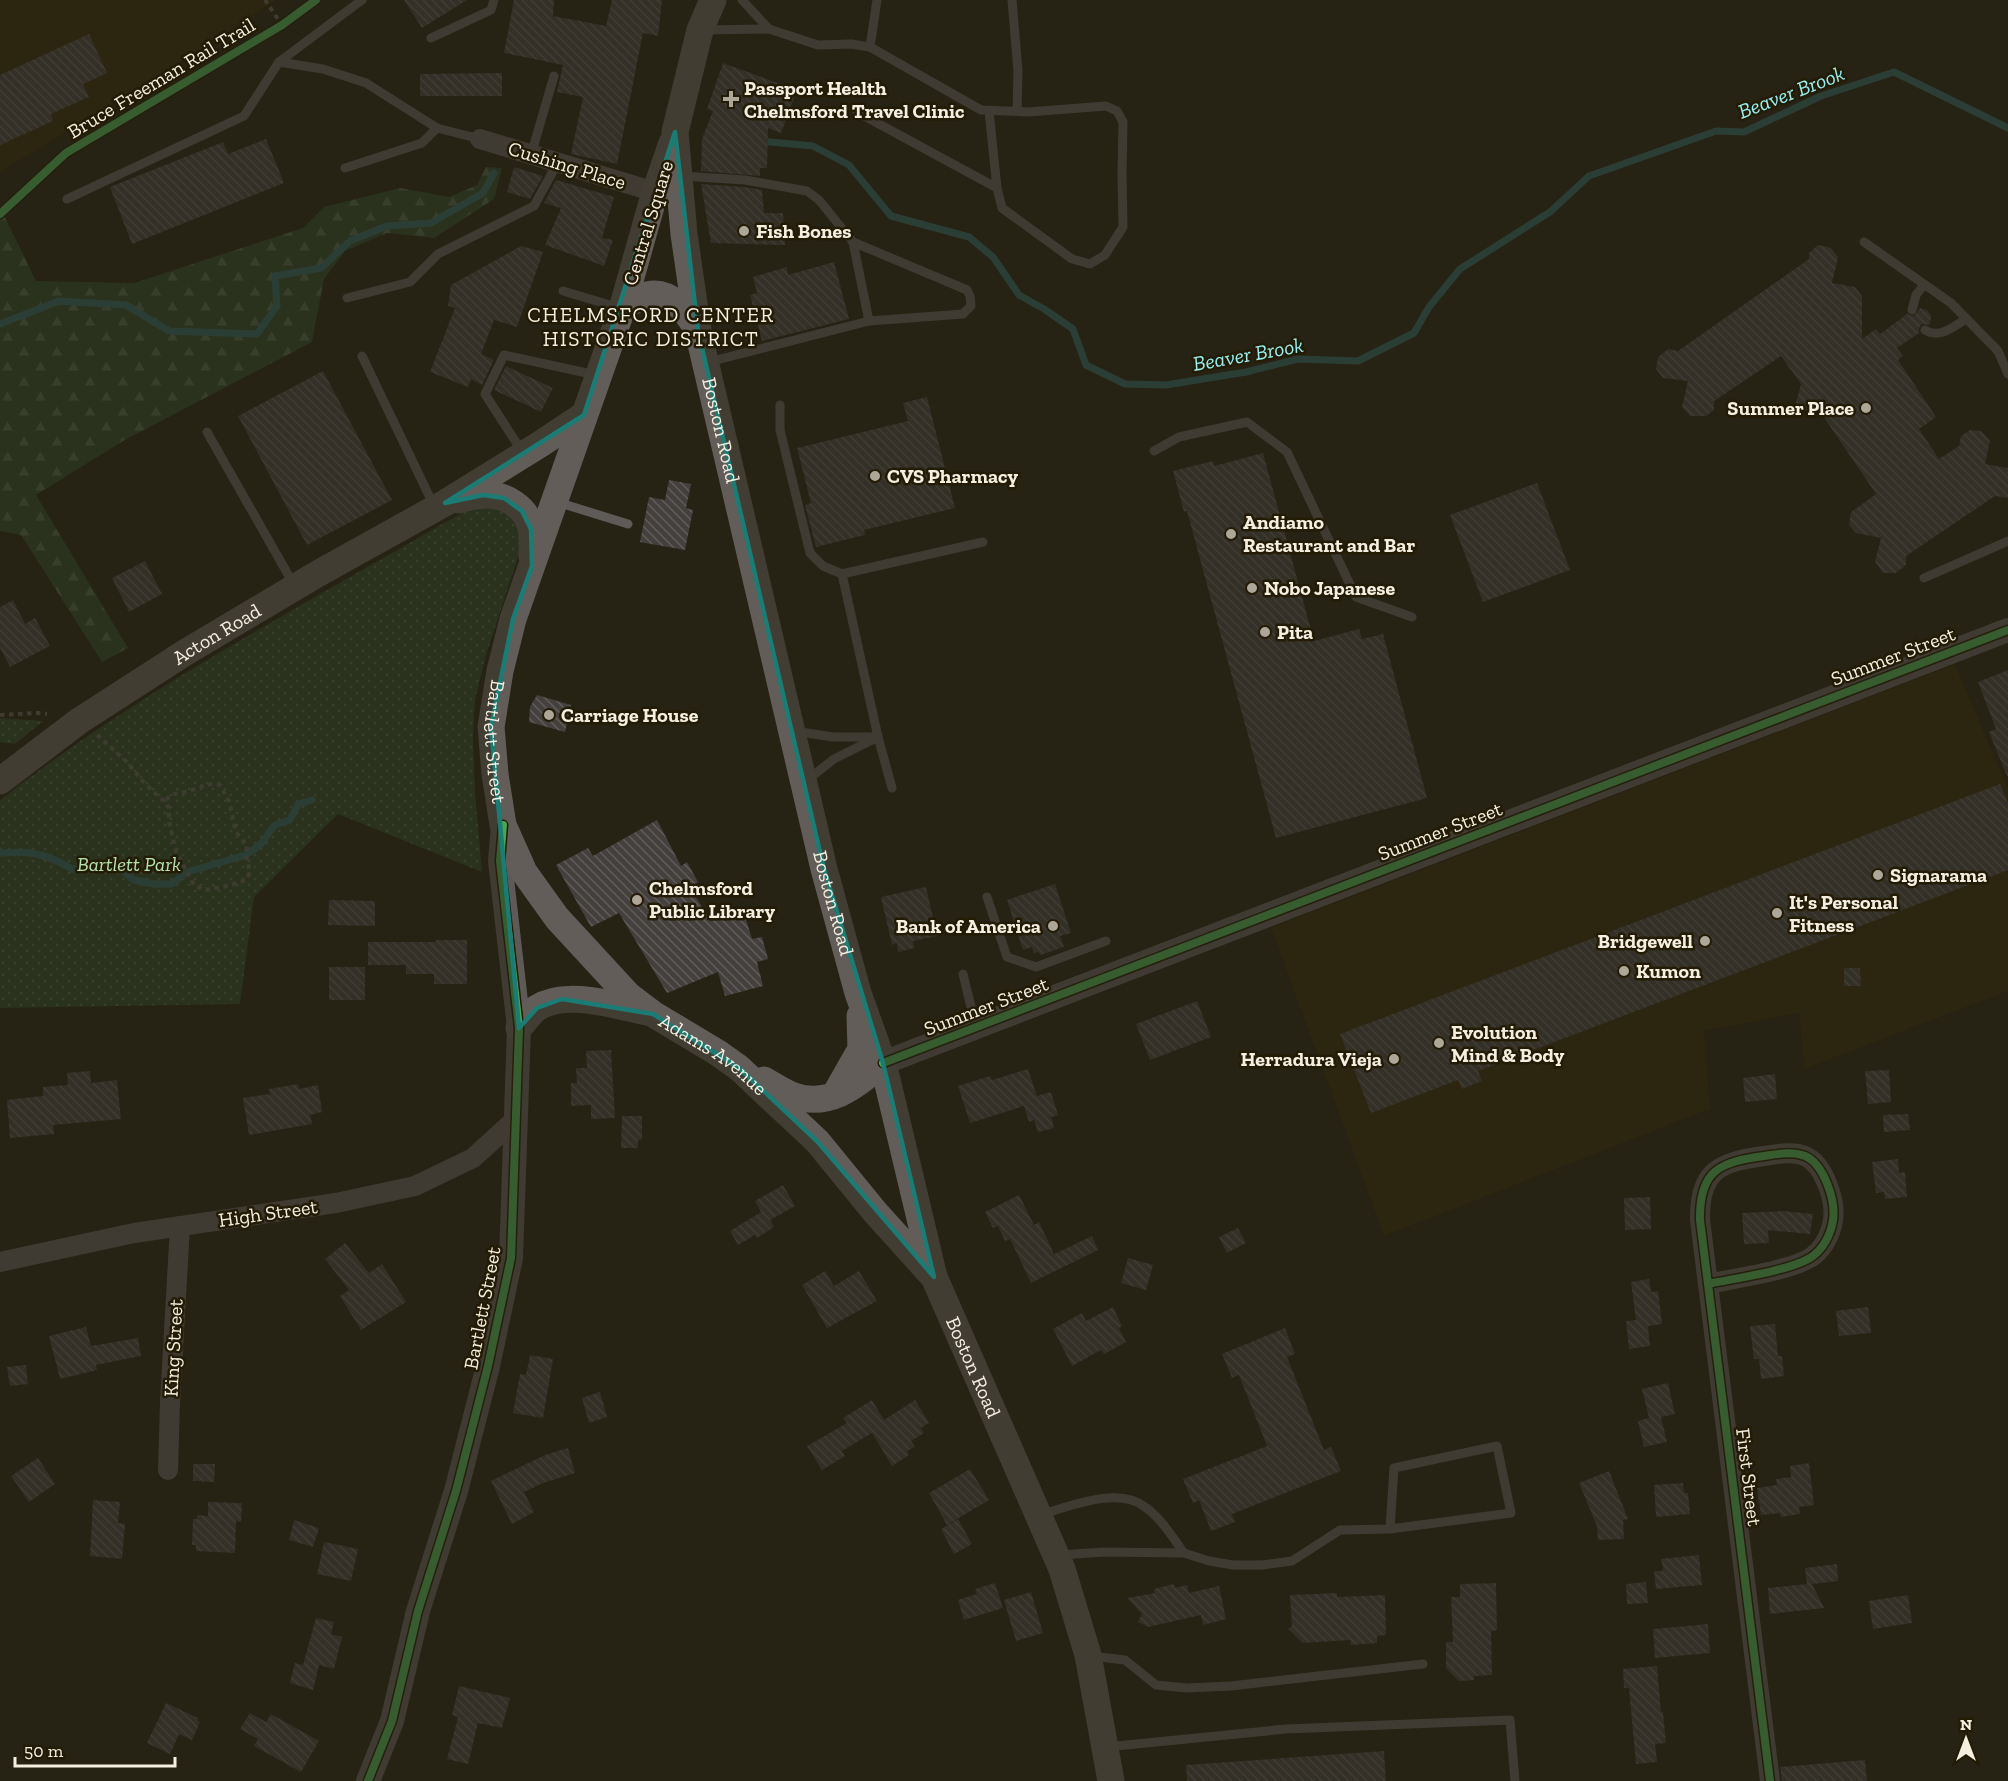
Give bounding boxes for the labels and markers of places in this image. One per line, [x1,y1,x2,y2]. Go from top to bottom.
place label: Passport Health Chelmsford Travel Clinic [744,76,965,123]
marker: Passport Health Chelmsford Travel Clinic [722,90,740,108]
place label: Fish Bones [756,219,851,243]
marker: Fish Bones [737,224,751,238]
place label: Summer Place [1727,396,1854,420]
marker: Summer Place [1859,401,1873,415]
place label: CVS Pharmacy [887,464,1018,488]
marker: CVS Pharmacy [868,469,882,483]
place label: Andiamo Restaurant and Bar [1243,510,1415,557]
marker: Andiamo Restaurant and Bar [1224,527,1238,541]
place label: Nobo Japanese [1264,576,1396,600]
marker: Nobo Japanese [1245,581,1259,595]
place label: Pita [1277,620,1313,644]
marker: Pita [1258,625,1272,639]
place label: Carriage House [561,703,699,727]
marker: Carriage House [542,708,556,722]
place label: Signarama [1890,863,1987,887]
marker: Signarama [1871,868,1885,882]
place label: Chelmsford Public Library [649,876,775,923]
place label: It's Personal Fitness [1789,890,1898,937]
marker: Chelmsford Public Library [630,893,644,907]
marker: It's Personal Fitness [1770,906,1784,920]
place label: Bank of America [896,914,1041,938]
marker: Bank of America [1046,919,1060,933]
place label: Bridgewell [1598,929,1693,953]
marker: Bridgewell [1698,934,1712,948]
place label: Kumon [1636,959,1701,983]
marker: Kumon [1617,964,1631,978]
place label: Evolution Mind & Body [1451,1020,1565,1067]
marker: Evolution Mind & Body [1432,1036,1446,1050]
place label: Herradura Vieja [1240,1047,1382,1071]
marker: Herradura Vieja [1387,1052,1401,1066]

